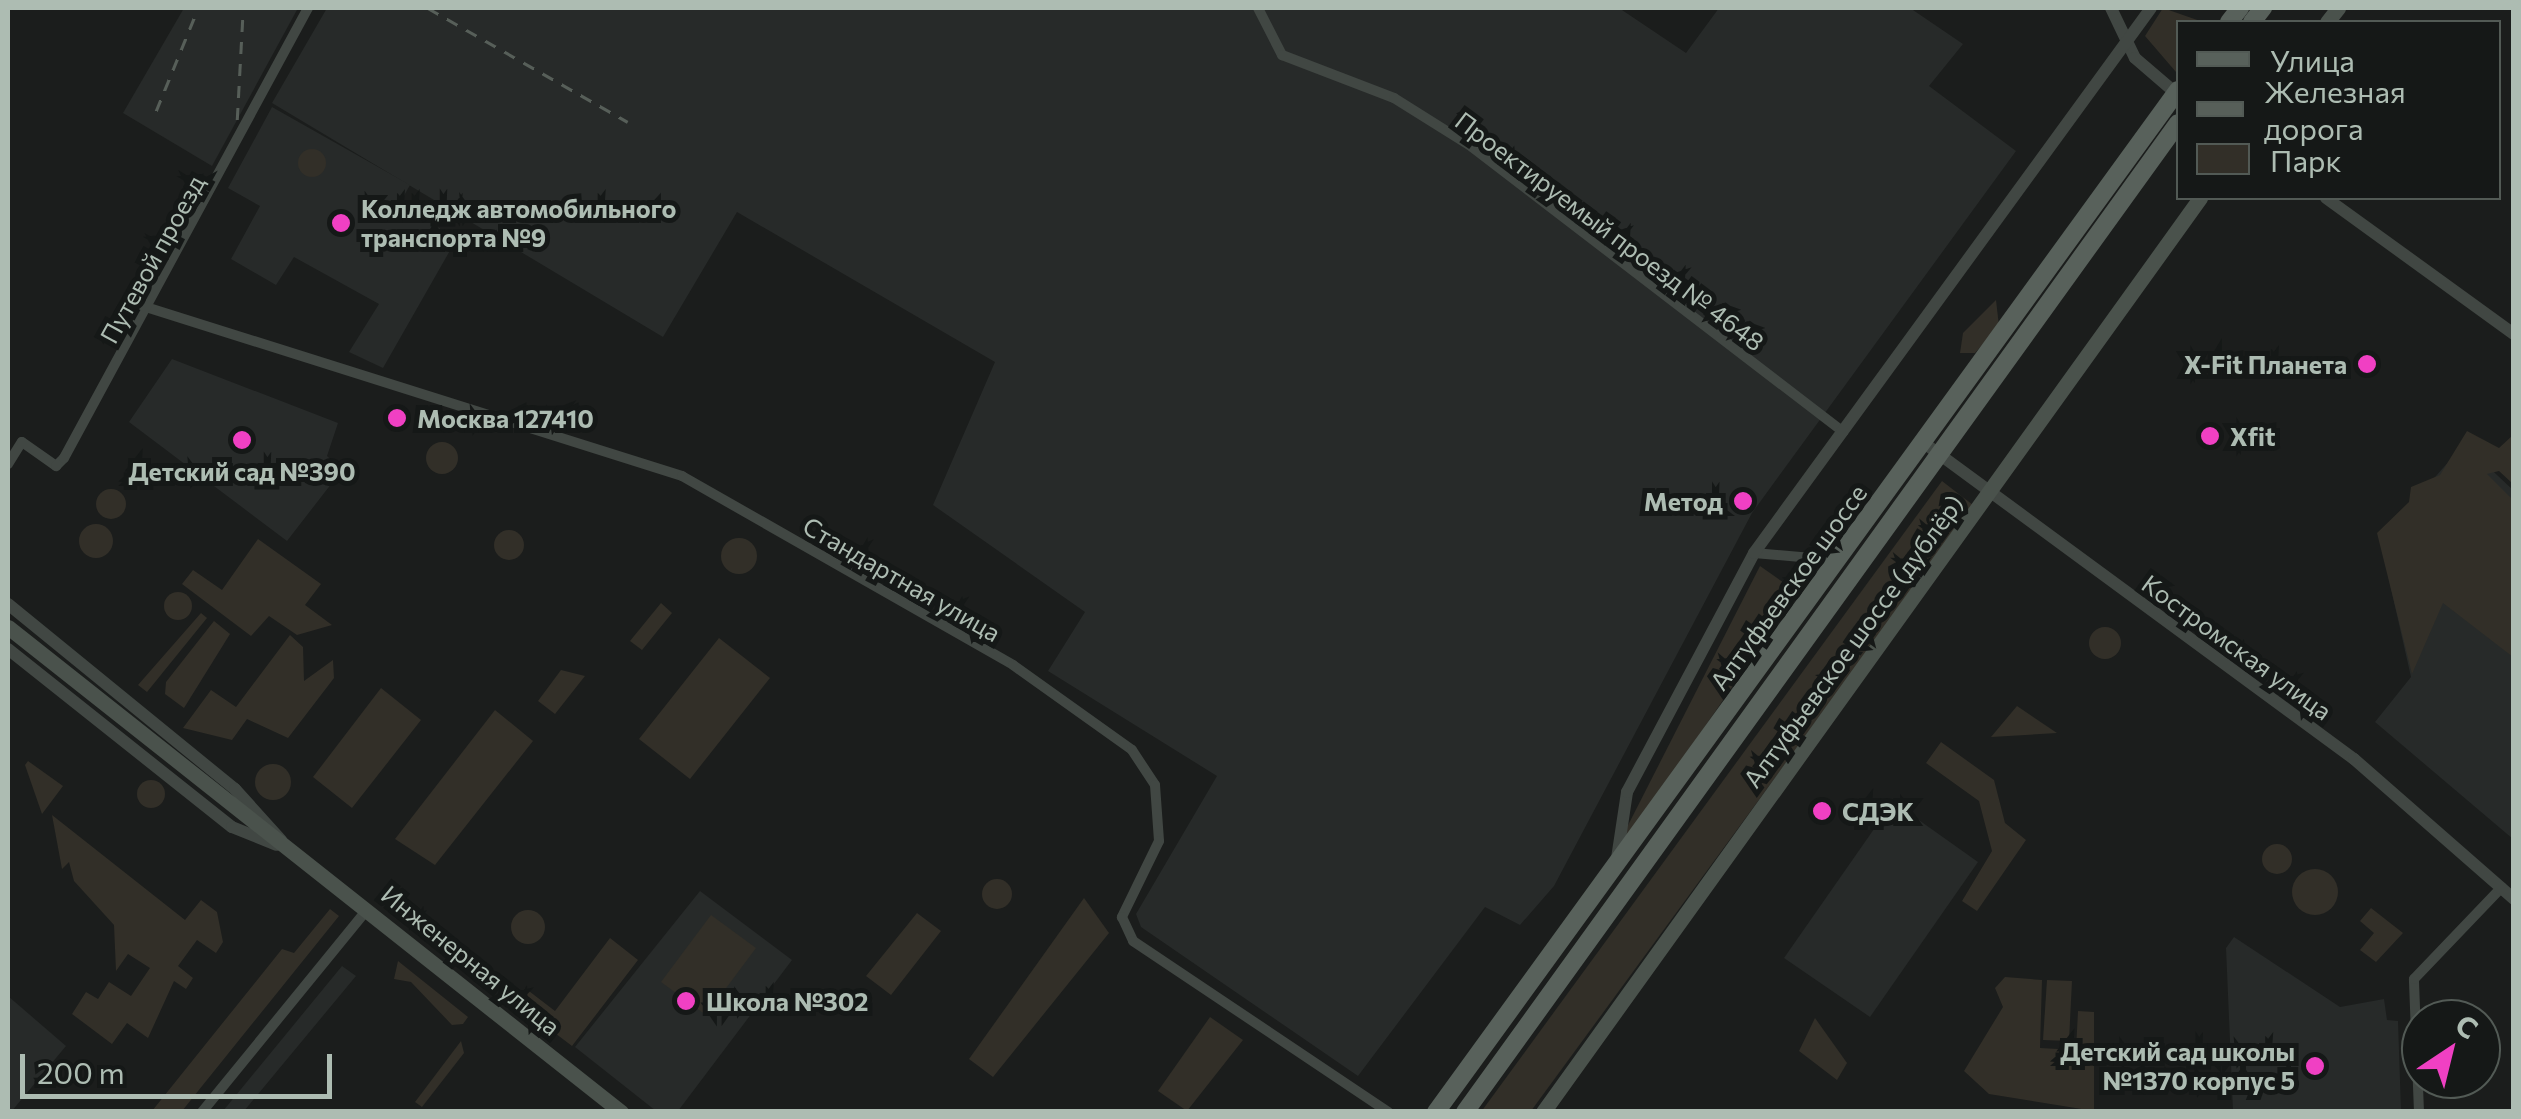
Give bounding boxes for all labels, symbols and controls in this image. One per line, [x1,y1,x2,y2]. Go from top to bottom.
legend [2176,20,2501,200]
text: Улица [2270,41,2355,78]
text: Железная дорога [2264,72,2406,146]
street label: Проектируемый проезд № 4648 [1450,105,1770,357]
text: Парк [2270,141,2342,178]
street label: Путевой проезд [93,170,211,348]
place label: Колледж автомобильного транспорта №9 [361,194,677,253]
marker: Колледж автомобильного транспорта №9 [330,212,352,234]
place label: X-Fit Планета [2184,349,2347,379]
marker: X-Fit Планета [2356,353,2378,375]
place label: Москва 127410 [417,403,594,433]
marker: Москва 127410 [386,407,408,429]
place label: Xfit [2230,421,2276,451]
marker: Xfit [2199,425,2221,447]
marker: Детский сад №390 [231,429,253,451]
place label: Детский сад №390 [128,456,356,486]
street label: Алтуфьевское шоссе [1703,478,1873,696]
place label: Метод [1644,486,1723,516]
street label: Алтуфьевское шоссе (дублёр) [1737,489,1969,793]
marker: Метод [1732,490,1754,512]
street label: Стандартная улица [798,510,1006,648]
street label: Костромская улица [2136,568,2338,726]
place label: СДЭК [1842,796,1914,826]
marker: СДЭК [1811,800,1833,822]
street label: Инженерная улица [376,879,566,1041]
place label: Школа №302 [706,986,868,1016]
marker: Школа №302 [675,990,697,1012]
north arrow [2401,999,2501,1099]
text: С [2449,1007,2485,1045]
scale bar [25,1034,338,1096]
place label: Детский сад школы №1370 корпус 5 [2060,1037,2295,1096]
text: 200 m [37,1053,125,1090]
marker: Детский сад школы №1370 корпус 5 [2304,1055,2326,1077]

